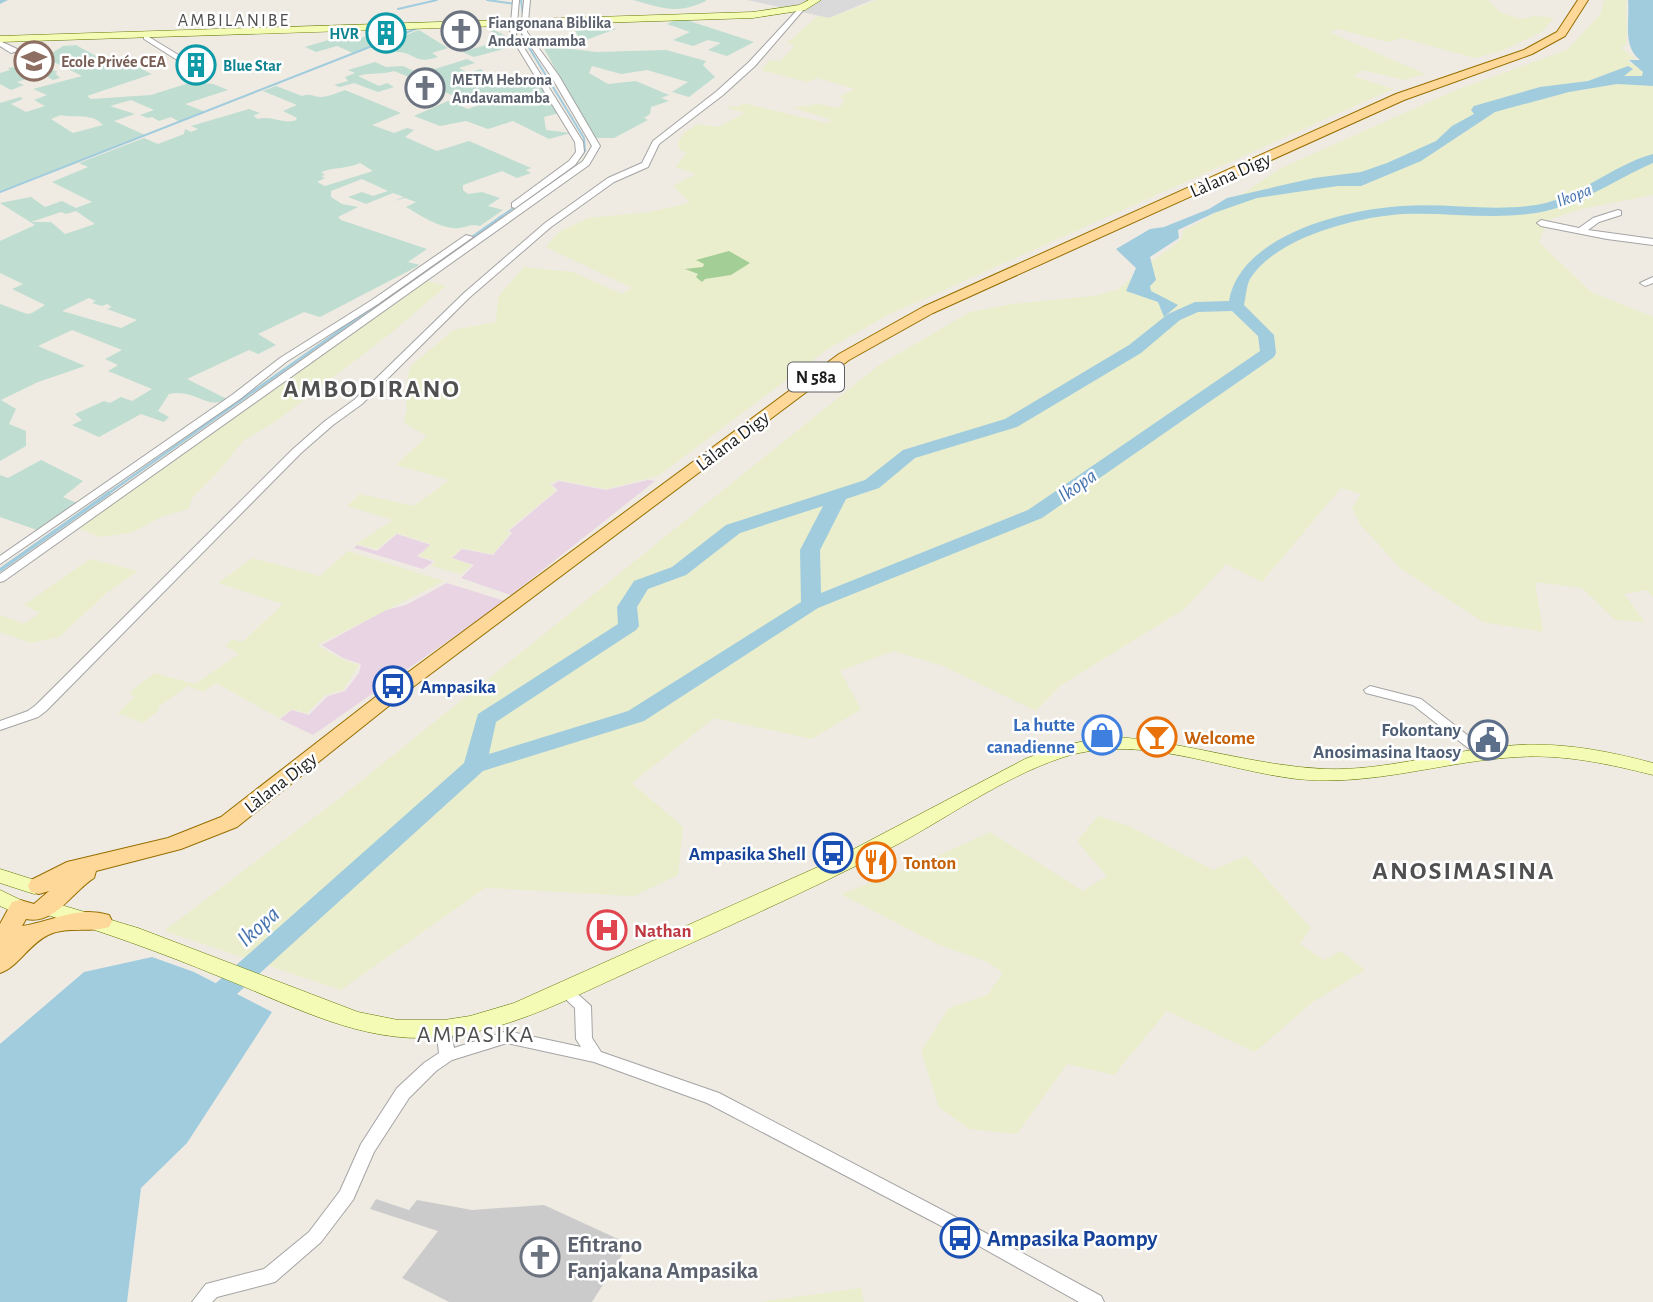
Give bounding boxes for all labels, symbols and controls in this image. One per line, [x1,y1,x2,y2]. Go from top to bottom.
church icon: Fiangonana Biblika Andavamamba [440,10,482,52]
district label: AMBILANIBE [178,12,290,30]
building icon: HVR [365,12,407,54]
place label: Fiangonana Biblika Andavamamba [488,15,612,49]
place label: HVR [329,26,360,42]
school or university icon: Ecole Privée CEA [13,40,55,82]
building icon: Blue Star [175,44,217,86]
place label: Ecole Privée CEA [61,54,166,70]
place label: Blue Star [223,58,282,74]
church icon: METM Hebrona Andavamamba [404,67,446,109]
place label: METM Hebrona Andavamamba [452,72,553,106]
street label: Làlana Digy [1187,149,1274,202]
water label: Ikopa [1554,181,1594,211]
road number: N 58a [788,362,844,391]
district label: AMBODIRANO [283,376,461,402]
street label: Làlana Digy [693,408,773,475]
water label: Ikopa [1054,465,1101,507]
bus stop icon: Ampasika [372,665,414,707]
place label: Ampasika [420,678,496,697]
shop icon: La hutte canadienne [1081,714,1123,756]
place label: La hutte canadienne [987,716,1075,757]
bar icon: Welcome [1136,716,1178,758]
public building icon: Fokontany Anosimasina Itaosy [1467,719,1509,761]
place label: Fokontany Anosimasina Itaosy [1313,721,1462,762]
place label: Welcome [1184,729,1255,748]
street label: Làlana Digy [241,749,321,817]
bus stop icon: Ampasika Shell [812,832,854,874]
restaurant icon: Tonton [855,841,897,883]
place label: Ampasika Shell [689,845,806,864]
place label: Tonton [903,854,956,873]
district label: ANOSIMASINA [1372,858,1556,884]
water label: Ikopa [233,902,285,952]
hospital icon: Nathan [586,909,628,951]
place label: Nathan [634,922,692,941]
district label: AMPASIKA [417,1023,535,1047]
bus stop icon: Ampasika Paompy [939,1217,981,1259]
place label: Ampasika Paompy [987,1228,1158,1251]
place label: Efitrano Fanjakana Ampasika [567,1234,758,1283]
church icon: Efitrano Fanjakana Ampasika [519,1236,561,1278]

